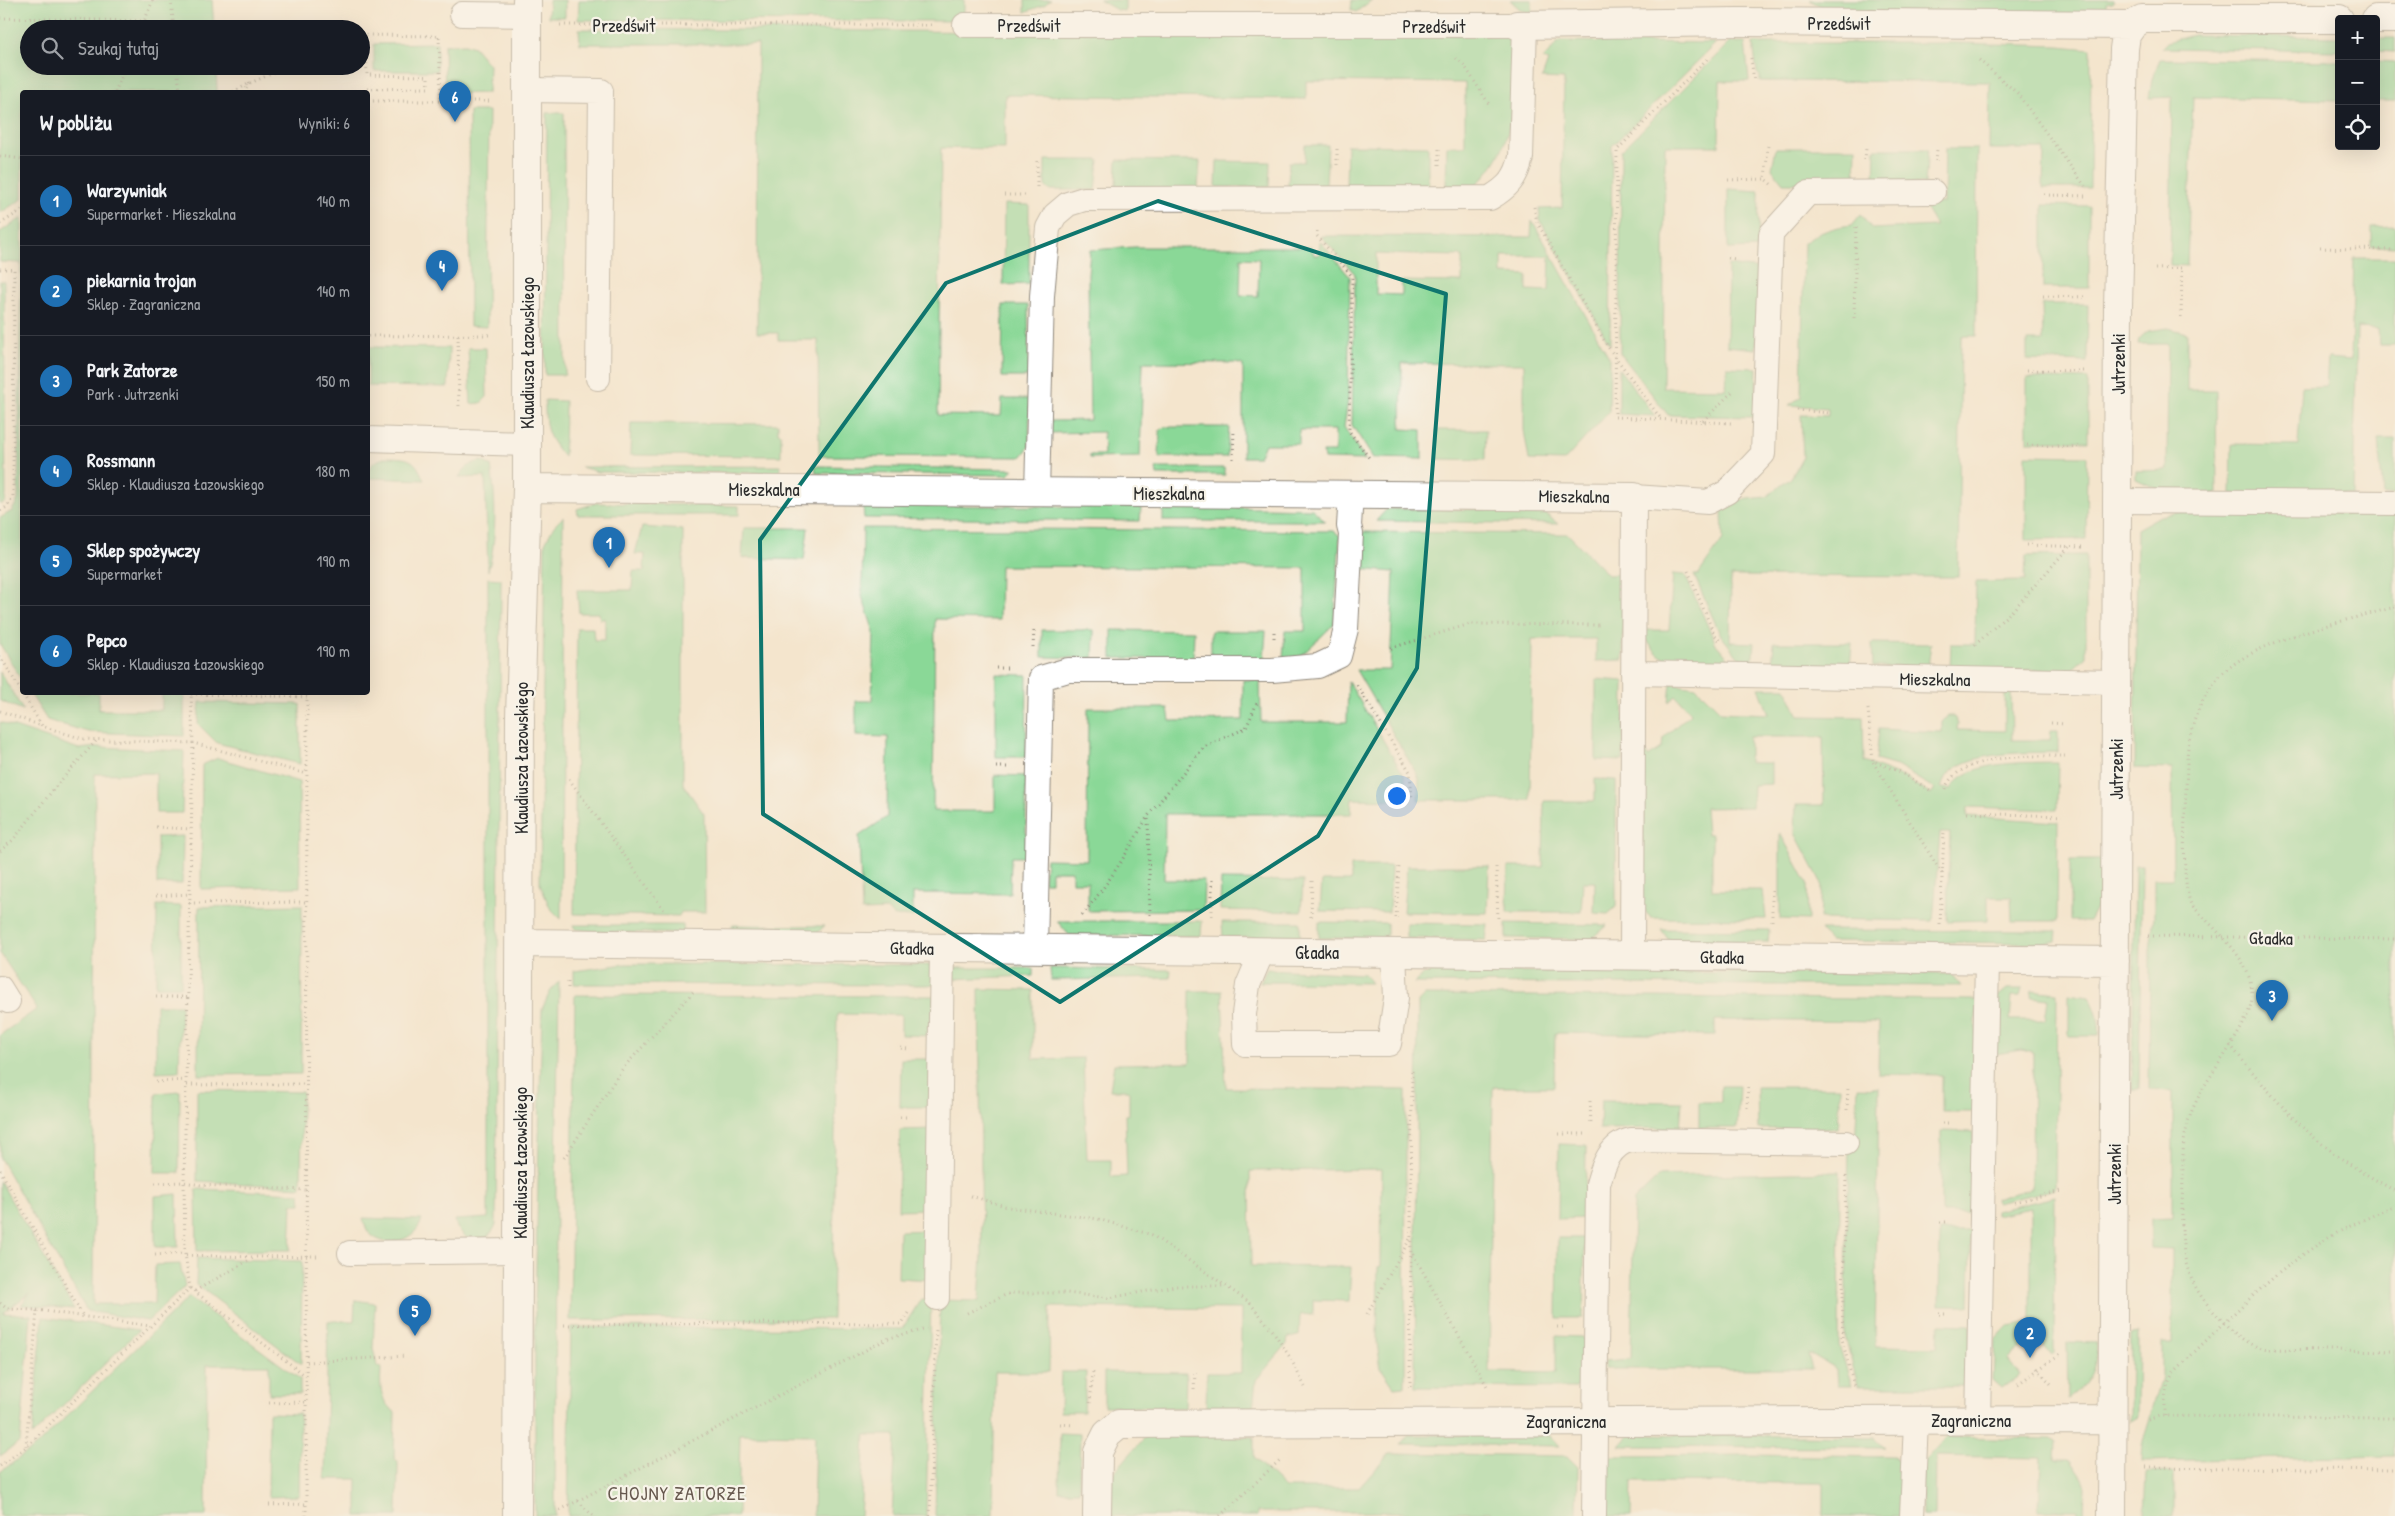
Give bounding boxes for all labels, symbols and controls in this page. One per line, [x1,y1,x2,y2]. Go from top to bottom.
street label: Przedświt [1808,11,1871,36]
street label: Przedświt [593,13,656,38]
street label: Przedświt [998,13,1061,38]
street label: Przedświt [1403,14,1466,39]
map controls [2335,15,2380,150]
button: + [2335,15,2380,60]
search box [20,20,370,75]
icon: search [38,34,66,62]
text: Szukaj tutaj [78,35,159,61]
button: − [2335,60,2380,105]
pin: 6 [439,81,471,122]
button: locate [2335,105,2380,150]
text: W pobliżu [40,108,112,137]
text: Wyniki: 6 [299,112,350,134]
text: Warzywniak [87,177,167,203]
text: 1 [53,190,59,212]
text: 140 m [316,190,350,212]
text: Supermarket · Mieszkalna [87,203,236,225]
pin: 4 [426,250,458,291]
text: piekarnia trojan [87,267,196,293]
street label: Klaudiusza Łazowskiego [515,277,540,429]
text: 2 [52,280,60,302]
text: 140 m [316,280,350,302]
text: Sklep · Zagraniczna [87,293,200,315]
street label: Jutrzenki [2106,333,2131,395]
text: Park Zatorze [87,357,177,383]
text: 3 [52,370,60,392]
text: 150 m [316,370,350,392]
text: Park · Jutrzenki [87,383,179,405]
text: Rossmann [87,447,155,473]
text: 4 [53,460,59,482]
text: 180 m [316,460,350,482]
text: Sklep · Klaudiusza Łazowskiego [87,473,264,495]
street label: Mieszkalna [728,477,800,502]
street label: Mieszkalna [1133,481,1205,506]
street label: Mieszkalna [1538,483,1610,509]
pin: 1 [593,527,625,568]
text: Sklep spożywczy [87,537,200,563]
text: 5 [53,550,59,572]
text: 190 m [317,550,350,572]
text: Supermarket [87,563,162,585]
text: Pepco [87,627,127,653]
text: 6 [53,640,59,662]
text: 190 m [317,640,350,662]
text: Sklep · Klaudiusza Łazowskiego [87,653,264,675]
street label: Mieszkalna [1899,666,1971,692]
street label: Klaudiusza Łazowskiego [509,682,534,834]
street label: Jutrzenki [2104,738,2129,800]
your location [1384,783,1410,809]
street label: Gładka [2249,925,2293,951]
street label: Gładka [890,935,934,961]
street label: Gładka [1295,940,1339,965]
street label: Gładka [1700,944,1744,970]
pin: 3 [2256,980,2288,1021]
street label: Klaudiusza Łazowskiego [508,1087,533,1239]
street label: Jutrzenki [2102,1143,2127,1205]
pin: 5 [399,1295,431,1336]
pin: 2 [2014,1317,2046,1358]
street label: Zagraniczna [1931,1408,2011,1433]
street label: Zagraniczna [1526,1409,1606,1434]
district label: CHOJNY ZATORZE [608,1480,746,1506]

